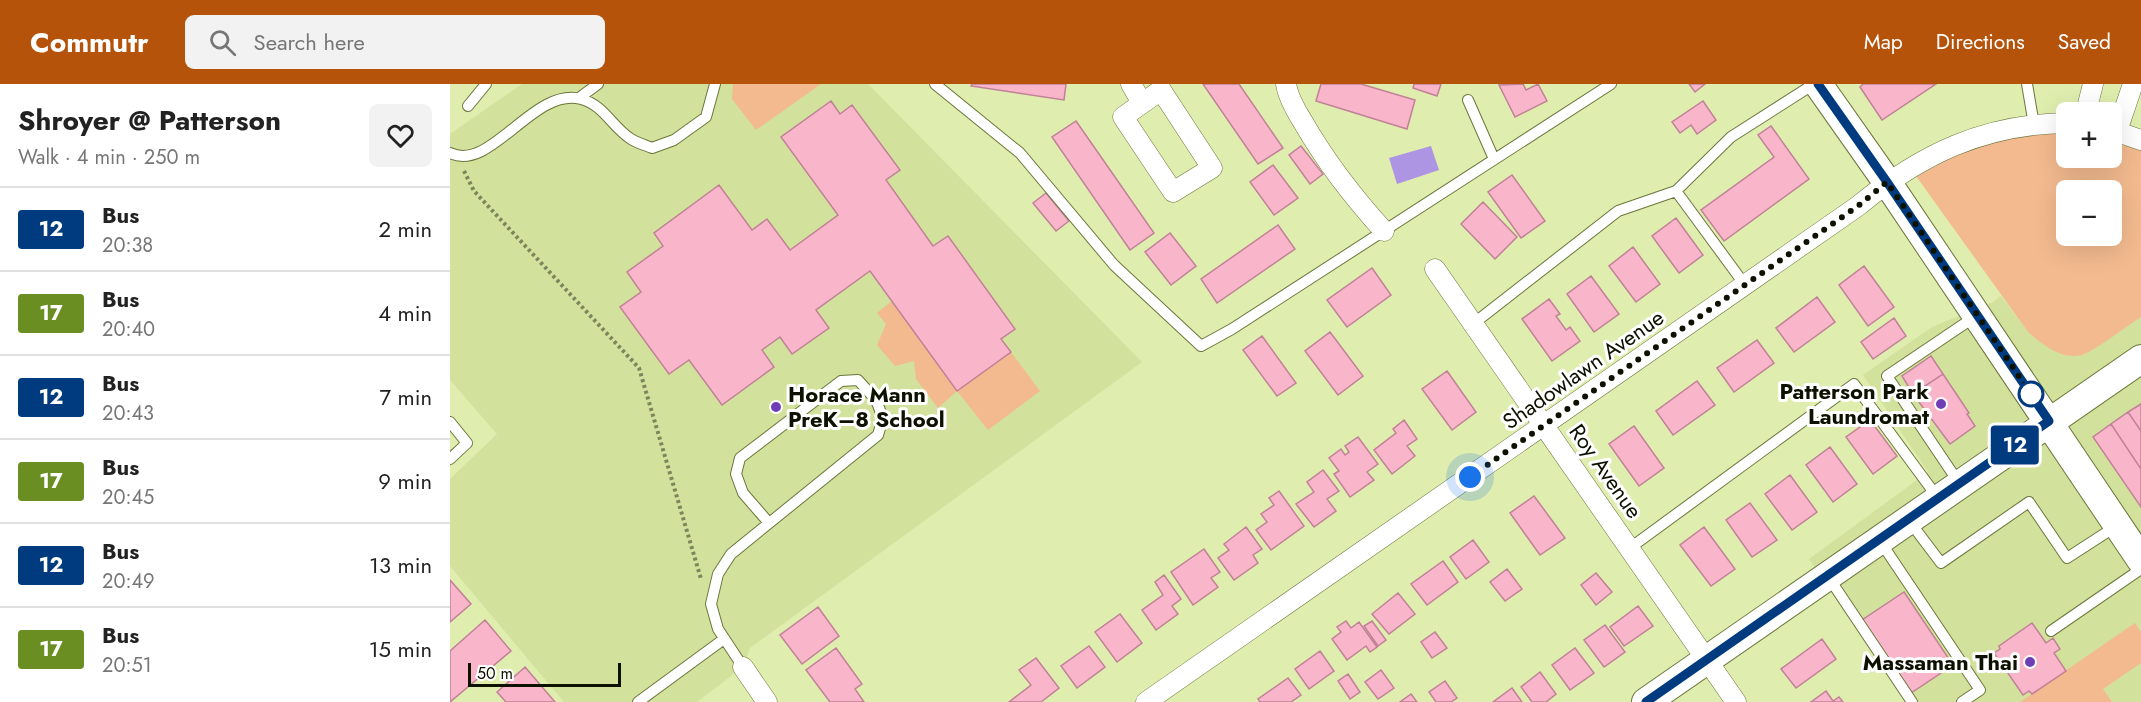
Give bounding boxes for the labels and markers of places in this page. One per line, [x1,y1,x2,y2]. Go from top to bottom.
place label: Patterson Park Laundromat [1780,375,1929,432]
place label: Horace Mann PreK–8 School [788,378,945,435]
unlabelled marker [2018,381,2044,407]
marker: Patterson Park Laundromat [1934,397,1948,411]
marker: Horace Mann PreK–8 School [769,400,783,414]
place label: Massaman Thai [1863,646,2018,678]
marker: Massaman Thai [2023,655,2037,669]

